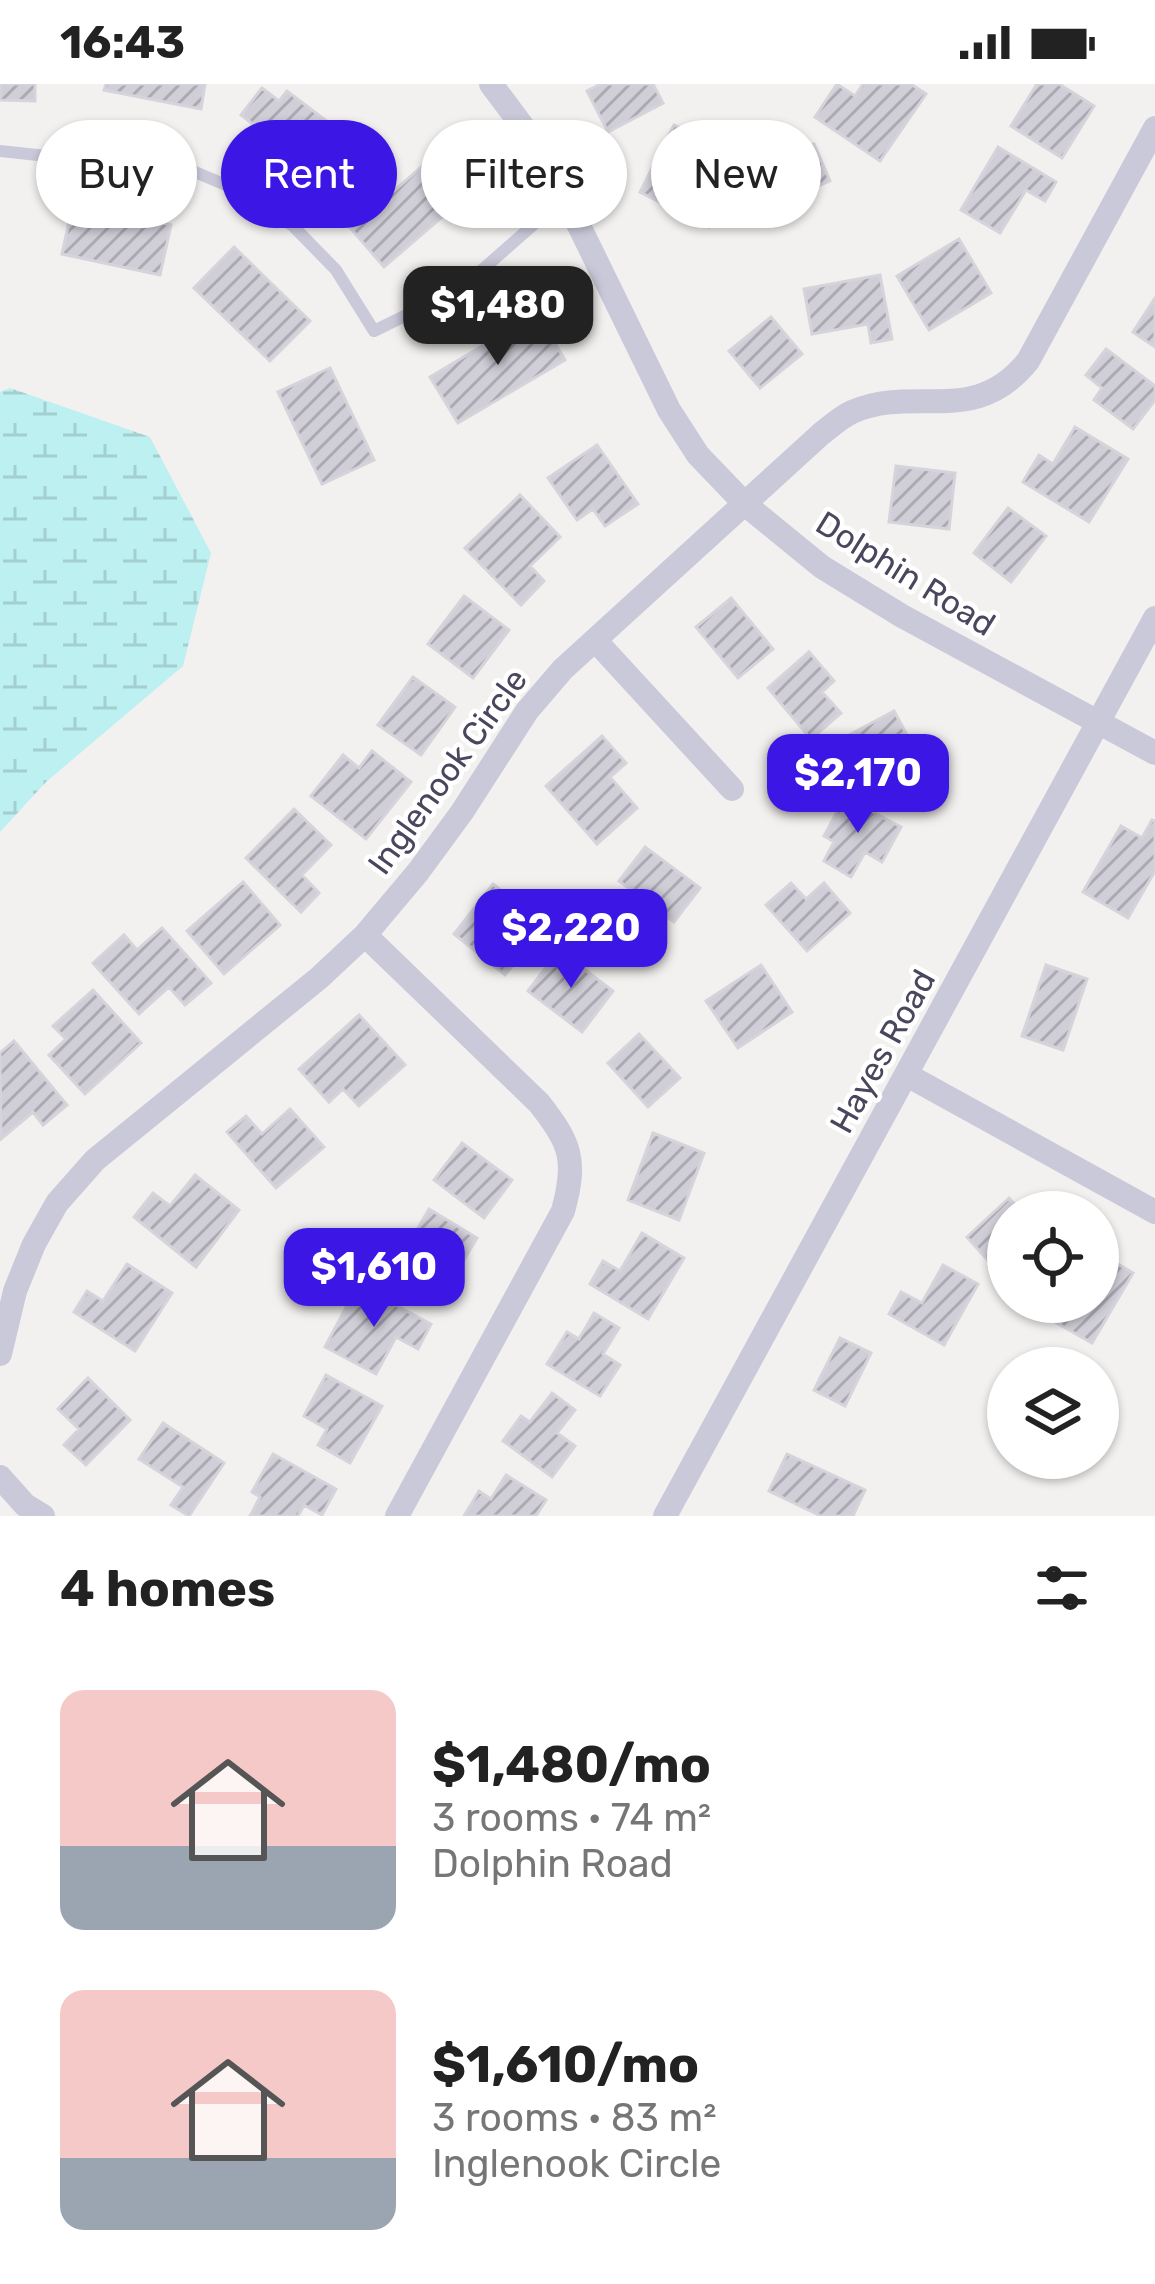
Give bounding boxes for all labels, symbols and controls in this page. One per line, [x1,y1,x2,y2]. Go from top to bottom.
text: 16:43 [60,16,185,69]
chip: Buy [36,120,197,228]
chip: Rent [221,120,397,228]
chip: Filters [421,120,627,228]
chip: New [651,120,821,228]
pin: $1,480 [400,266,596,368]
text: $1,480 [430,282,566,328]
street label: Dolphin Road [809,503,1002,644]
street label: Inglenook Circle [360,661,535,882]
pin: $2,170 [760,734,956,836]
text: $2,170 [794,750,922,796]
pin: $2,220 [473,889,669,991]
text: $2,220 [501,905,641,951]
street label: Hayes Road [822,963,943,1140]
map controls [987,1191,1119,1479]
button: locate [987,1191,1119,1323]
pin: $1,610 [276,1228,472,1330]
text: $1,610 [311,1244,437,1290]
button: layers [987,1347,1119,1479]
icon: filters [1029,1555,1095,1621]
text: 4 homes [60,1558,275,1619]
text: $1,480/mo [432,1734,711,1795]
icon: home [156,1738,300,1882]
text: 3 rooms · 74 m² [432,1795,711,1841]
text: Dolphin Road [432,1841,673,1887]
text: $1,610/mo [432,2034,699,2095]
icon: home [156,2038,300,2182]
text: 3 rooms · 83 m² [432,2095,717,2141]
text: Inglenook Circle [432,2141,721,2187]

